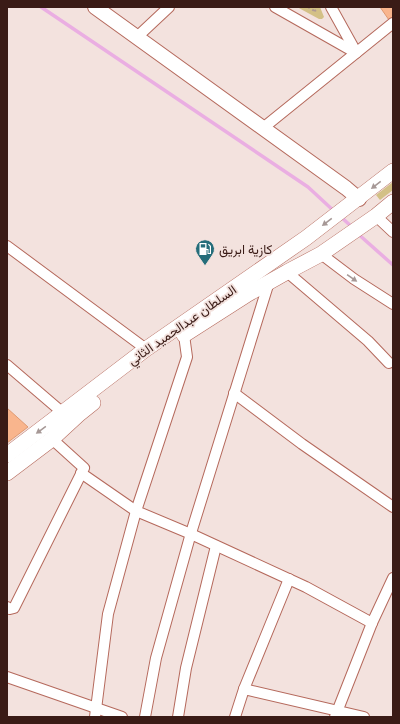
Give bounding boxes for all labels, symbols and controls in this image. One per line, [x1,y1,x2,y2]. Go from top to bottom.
one-way arrow [370,181,381,189]
one-way arrow [322,218,333,226]
fuel station icon: كازية ابريق [194,238,216,266]
place label: كازية ابريق [219,241,273,258]
one-way arrow [347,274,358,282]
street label: السلطان عبدالحميد الثاني [124,281,241,371]
one-way arrow [35,425,46,434]

